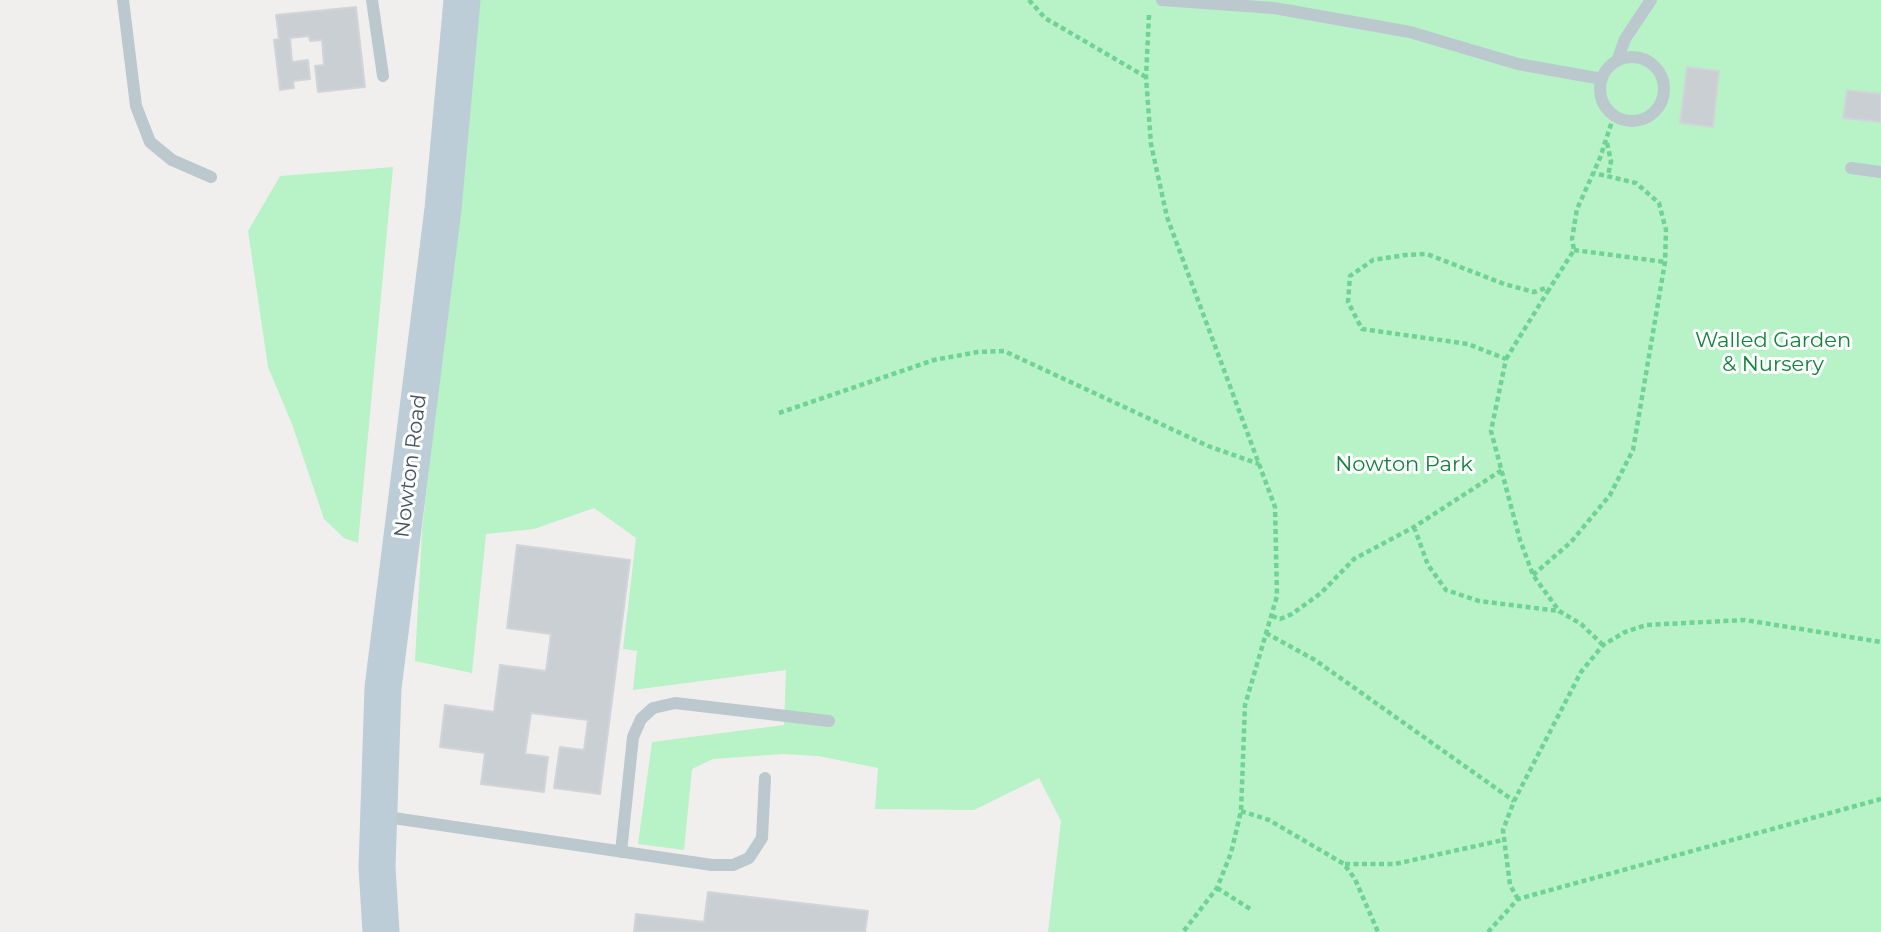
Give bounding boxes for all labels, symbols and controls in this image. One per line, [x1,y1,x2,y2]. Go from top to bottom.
park label: Walled Garden & Nursery [1695,328,1851,378]
street label: Nowton Road [390,393,432,539]
park label: Nowton Park [1335,452,1473,478]

